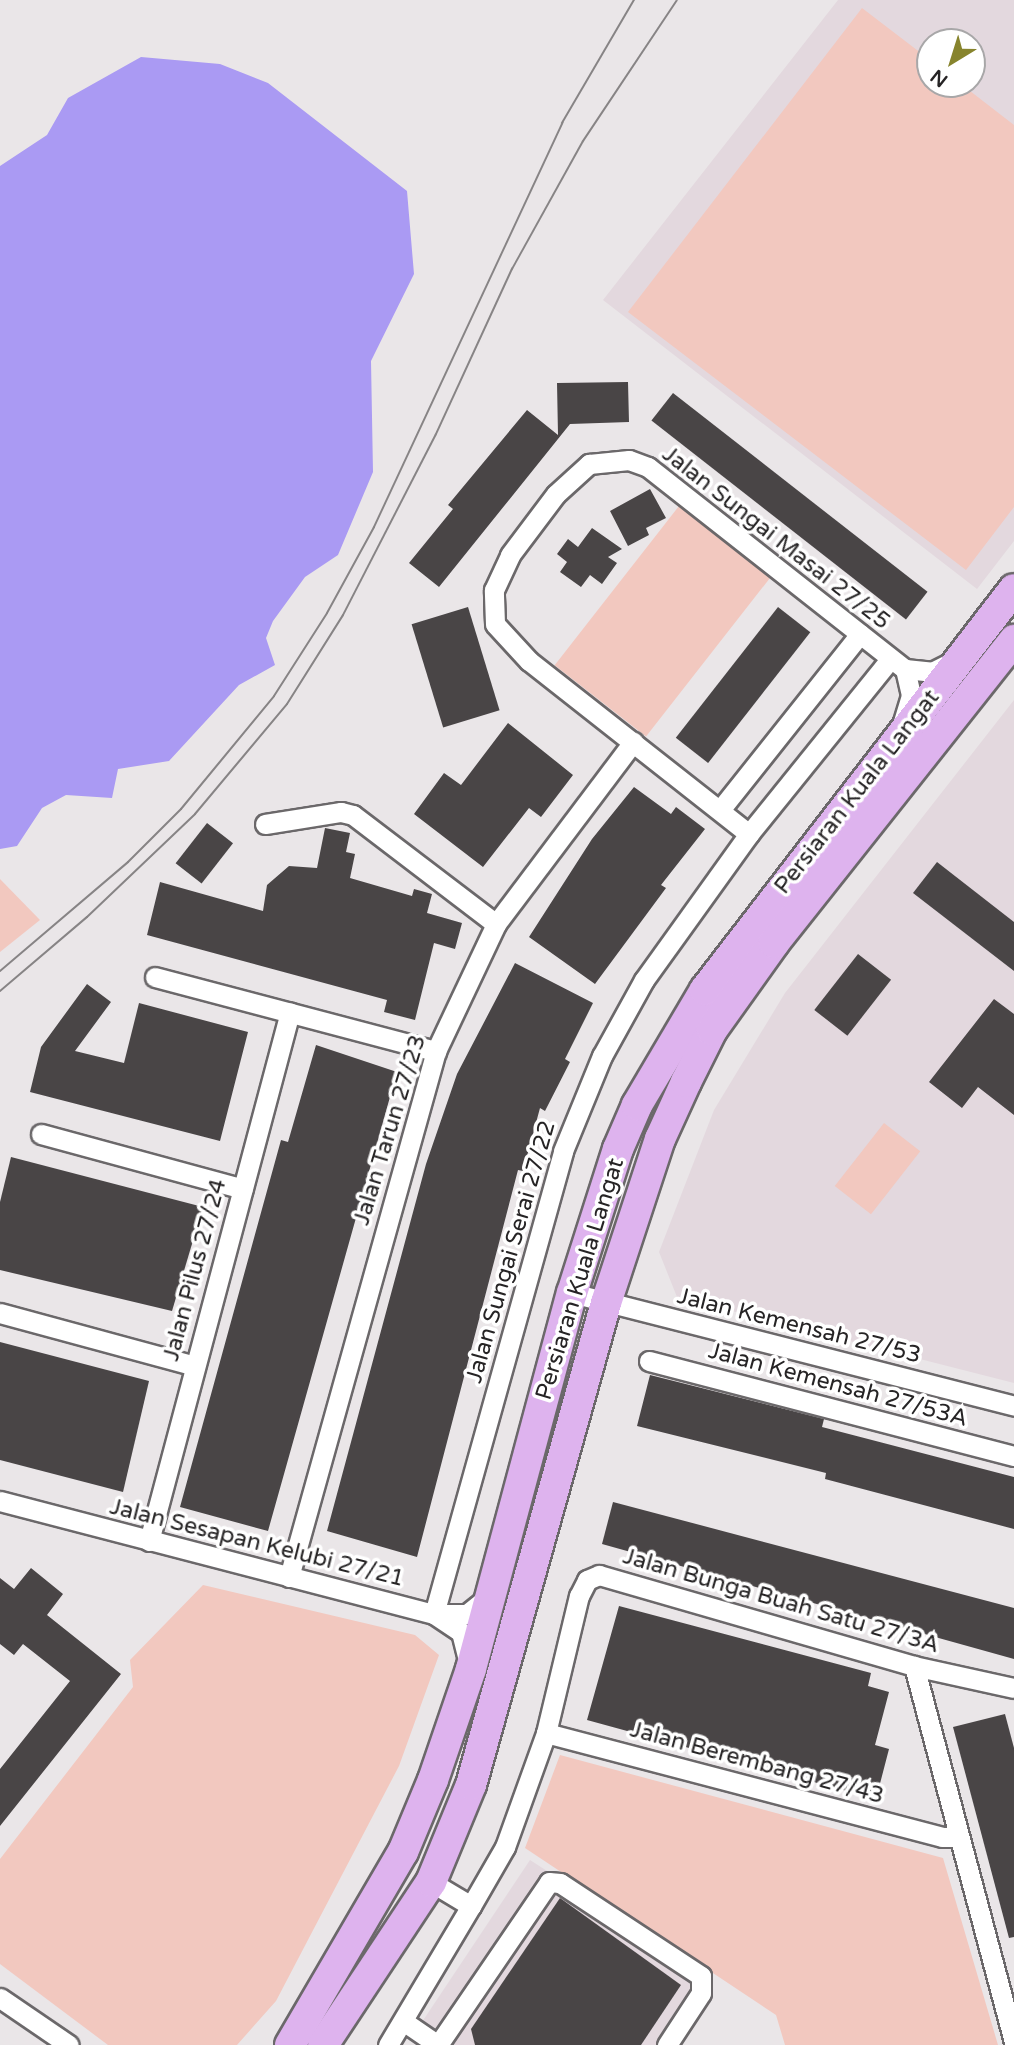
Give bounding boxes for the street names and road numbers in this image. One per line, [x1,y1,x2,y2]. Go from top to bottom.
street label: Jalan Sungai Masai 27/25 [657,440,895,636]
street label: Persiaran Kuala Langat [769,684,945,900]
street label: Jalan Tarun 27/23 [348,1032,432,1228]
street label: Jalan Sungai Serai 27/22 [460,1118,562,1386]
street label: Persiaran Kuala Langat [530,1155,630,1403]
street label: Jalan Pilus 27/24 [157,1176,233,1364]
street label: Jalan Kemensah 27/53 [674,1282,924,1370]
street label: Jalan Kemensah 27/53A [705,1337,971,1433]
street label: Jalan Sesapan Kelubi 27/21 [107,1493,407,1593]
street label: Jalan Bunga Buah Satu 27/3A [620,1543,942,1659]
street label: Jalan Berembang 27/43 [627,1716,887,1810]

